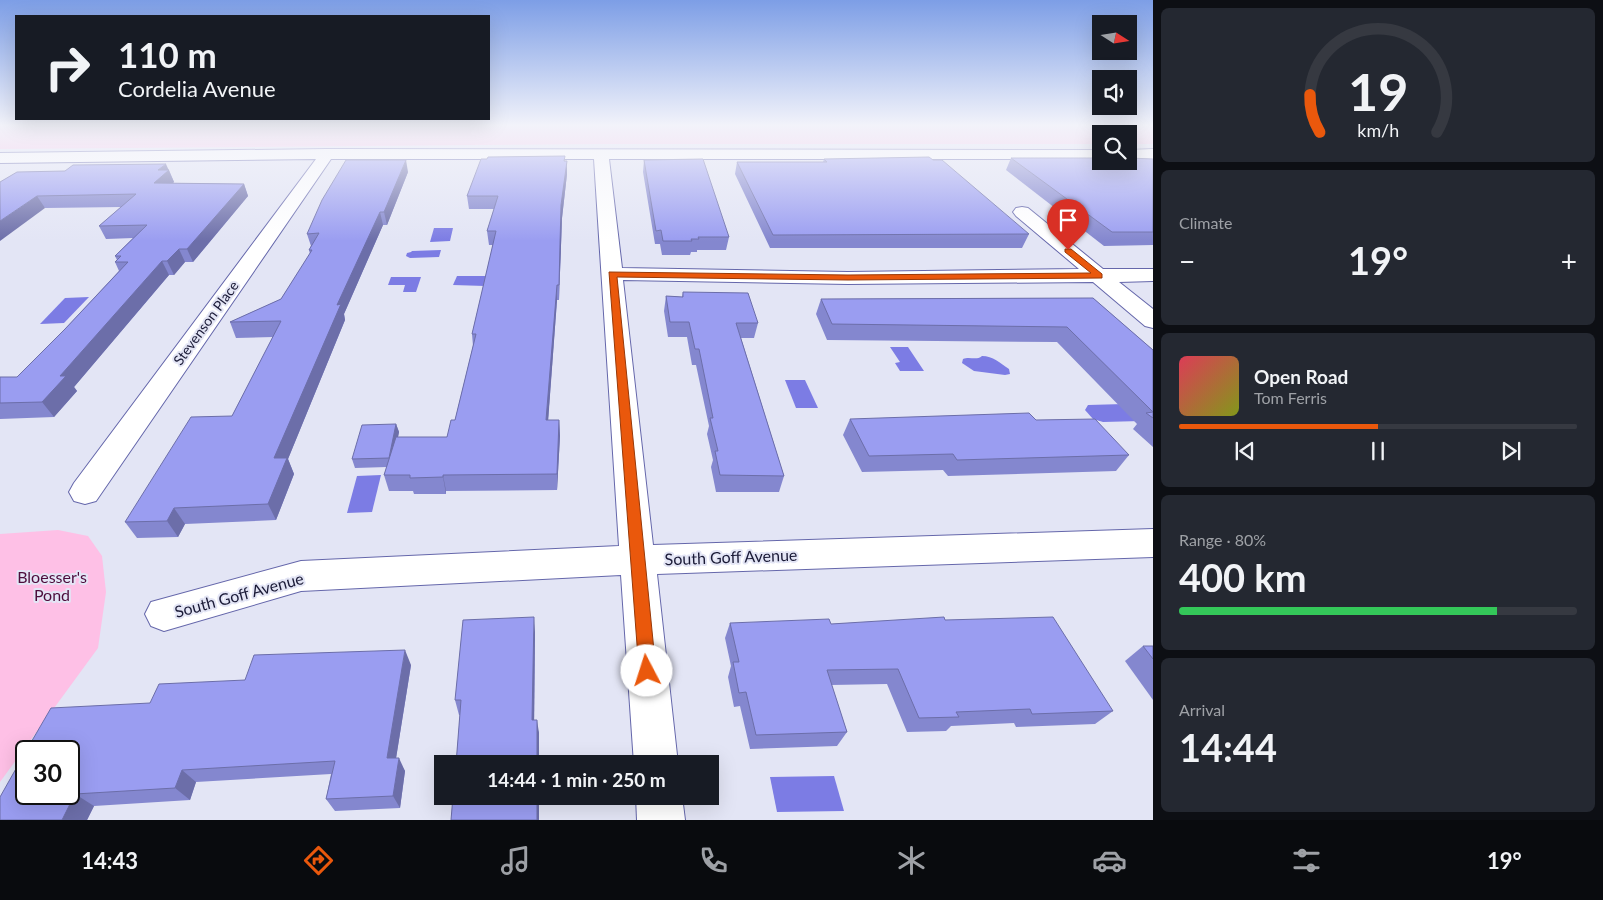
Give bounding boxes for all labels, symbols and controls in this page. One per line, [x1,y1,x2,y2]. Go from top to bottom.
north arrow [1092,15,1138,60]
map controls [1092,15,1137,170]
text: 110 m [118,33,217,75]
icon: right [35,35,100,100]
text: 19 [1348,60,1408,122]
button: sound [1092,70,1137,115]
text: Cordelia Avenue [118,75,276,102]
text: km/h [1357,119,1399,141]
button: search [1092,125,1137,170]
pin [1047,199,1089,250]
icon: arrive [1054,206,1082,234]
text: Climate [1179,213,1232,232]
text: 19° [1348,237,1408,283]
text: − [1179,244,1195,278]
text: + [1561,244,1577,278]
street label: Stevenson Place [169,277,242,368]
text: Open Road [1254,365,1348,388]
text: Tom Ferris [1254,388,1327,407]
icon: previous [1231,437,1259,465]
icon: pause [1364,437,1392,465]
icon: next [1497,437,1525,465]
text: Range · 80% [1179,530,1266,549]
street label: South Goff Avenue [664,545,798,568]
text: 400 km [1179,554,1307,600]
park label: Bloesser's Pond [17,567,87,604]
street label: South Goff Avenue [172,568,305,621]
position arrow [620,644,672,696]
text: Arrival [1179,700,1225,719]
text: 14:44 [1179,724,1277,770]
speed limit sign: 30 [15,740,80,805]
text: 14:44 · 1 min · 250 m [487,768,666,791]
icon: directions [301,843,336,878]
icon: music [498,843,533,878]
icon: phone [696,843,731,878]
icon: climate [894,843,929,878]
icon: car [1092,843,1127,878]
icon: filters [1289,843,1324,878]
text: 14:43 [81,847,138,874]
text: 19° [1487,847,1522,874]

